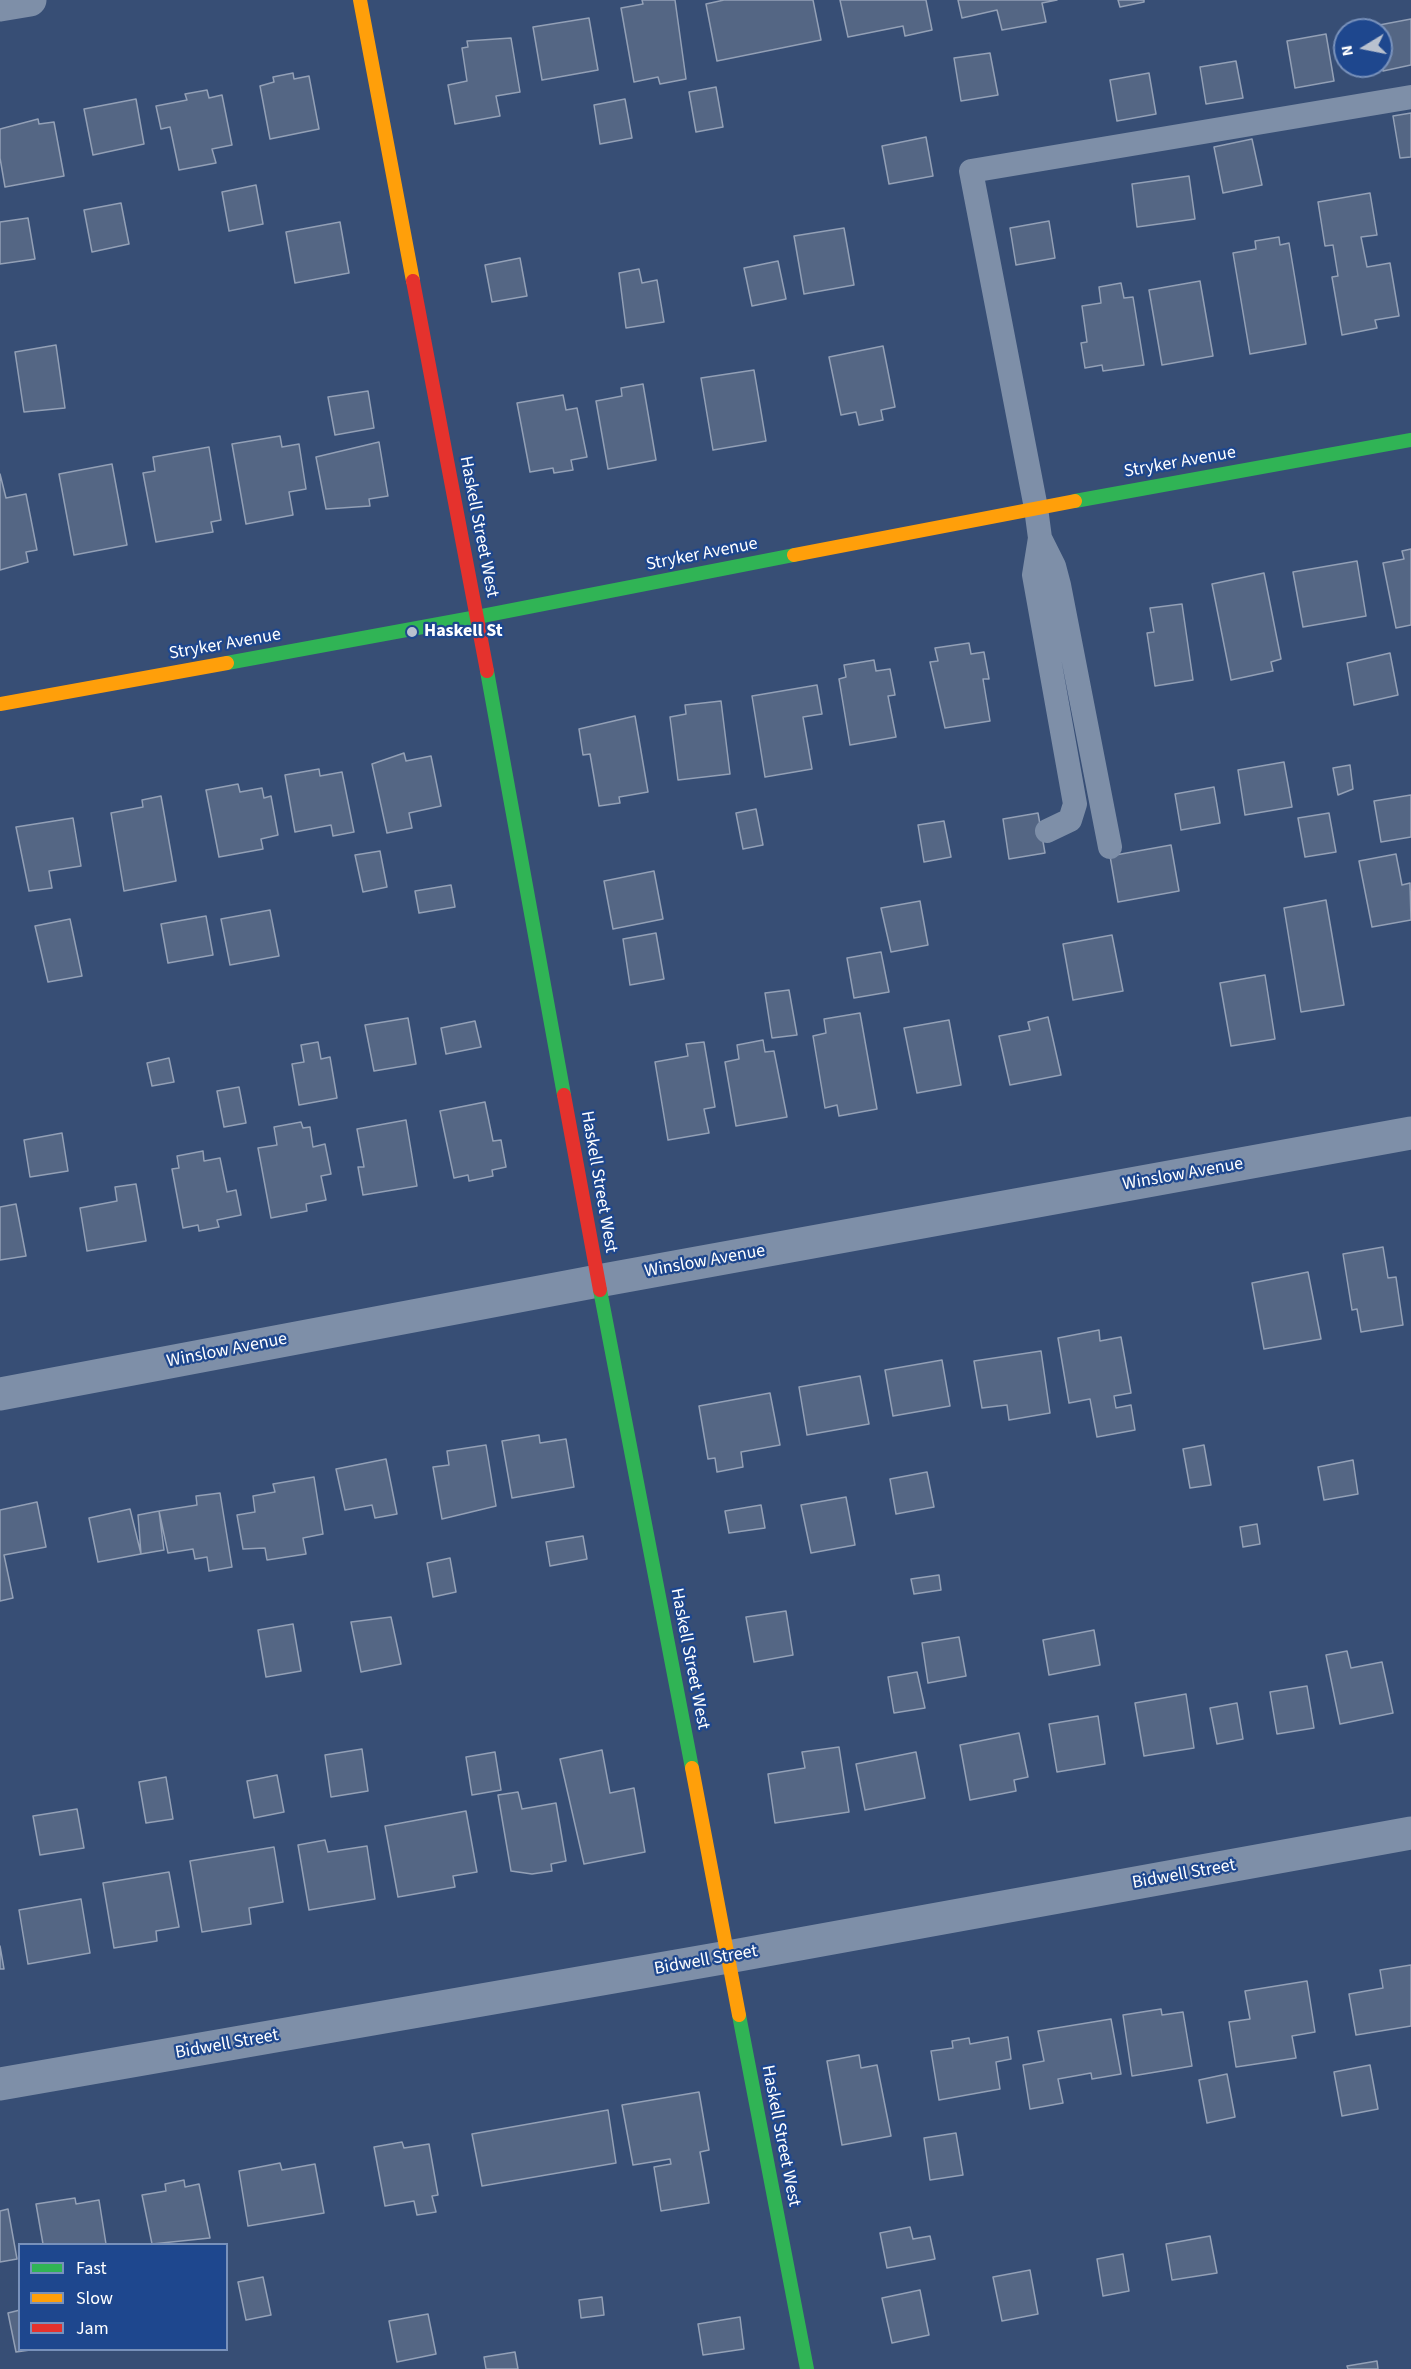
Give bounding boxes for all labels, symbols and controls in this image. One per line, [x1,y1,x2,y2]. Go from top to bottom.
north arrow [1333,18,1393,78]
text: N [1335,44,1359,58]
street label: Stryker Avenue [1122,443,1238,483]
street label: Haskell Street West [454,454,502,600]
street label: Stryker Avenue [644,534,760,576]
place label: Haskell St [424,621,503,643]
street label: Stryker Avenue [167,625,283,665]
marker: Haskell St [405,625,419,639]
street label: Haskell Street West [575,1109,621,1255]
street label: Winslow Avenue [1121,1154,1245,1196]
street label: Winslow Avenue [643,1241,767,1283]
street label: Winslow Avenue [165,1329,289,1373]
street label: Haskell Street West [665,1586,713,1732]
street label: Bidwell Street [1131,1855,1237,1895]
street label: Bidwell Street [653,1941,759,1981]
street label: Bidwell Street [174,2025,280,2065]
street label: Haskell Street West [756,2063,804,2209]
legend [18,2243,228,2351]
text: Fast [76,2256,107,2281]
text: Slow [76,2286,113,2311]
text: Jam [76,2316,109,2341]

